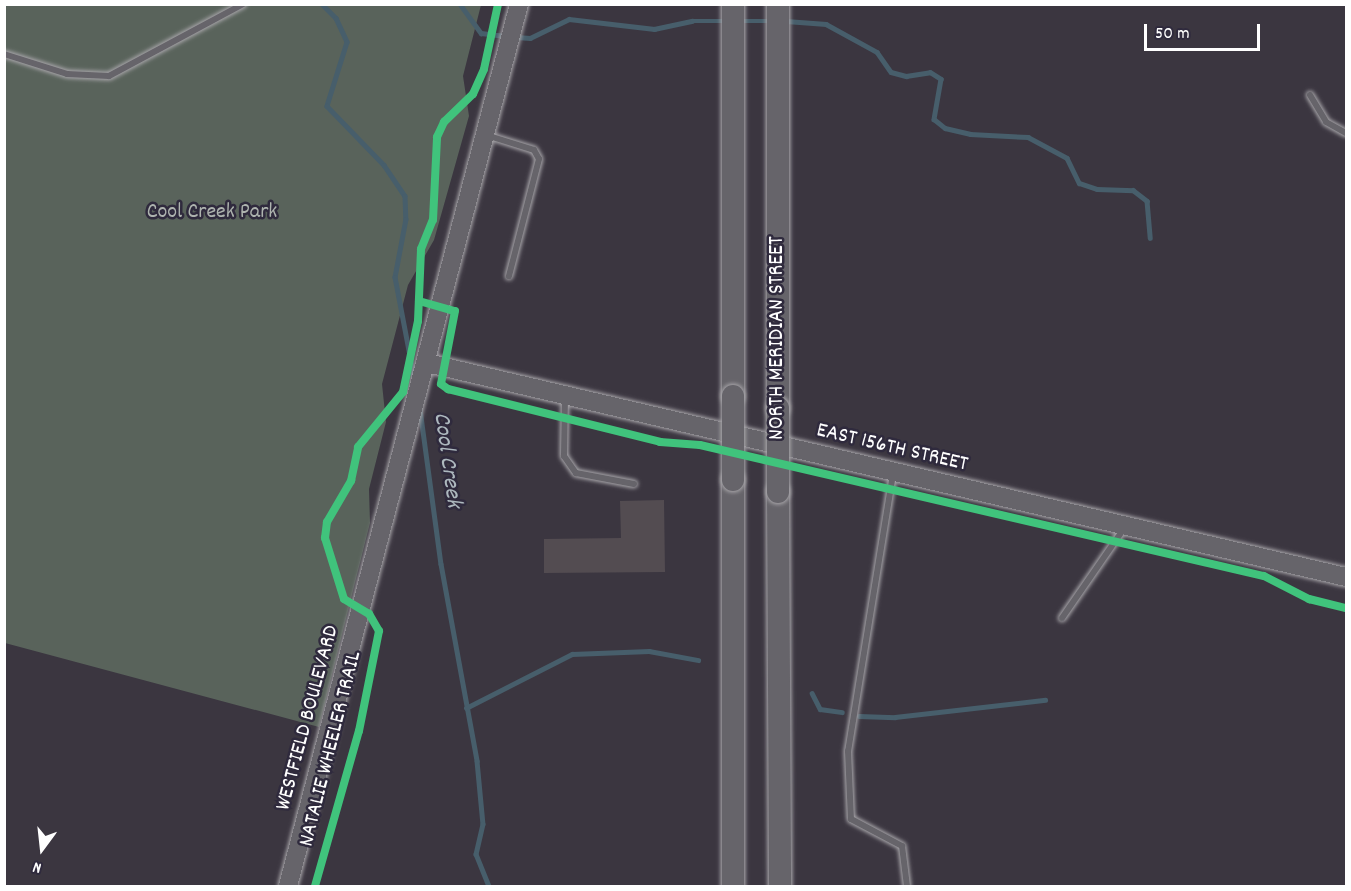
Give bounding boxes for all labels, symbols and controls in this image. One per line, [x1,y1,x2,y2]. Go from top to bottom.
scale bar [1147,12,1262,50]
text: 50 m [1155,22,1190,47]
park label: Cool Creek Park [147,200,277,226]
street label: NORTH MERIDIAN STREET [765,236,791,440]
water label: Cool Creek [425,410,467,510]
street label: EAST 156TH STREET [814,418,970,478]
street label: WESTFIELD BOULEVARD [271,623,345,813]
street label: NATALIE WHEELER TRAIL [294,649,368,849]
north arrow [12,819,72,879]
text: N [30,855,44,879]

